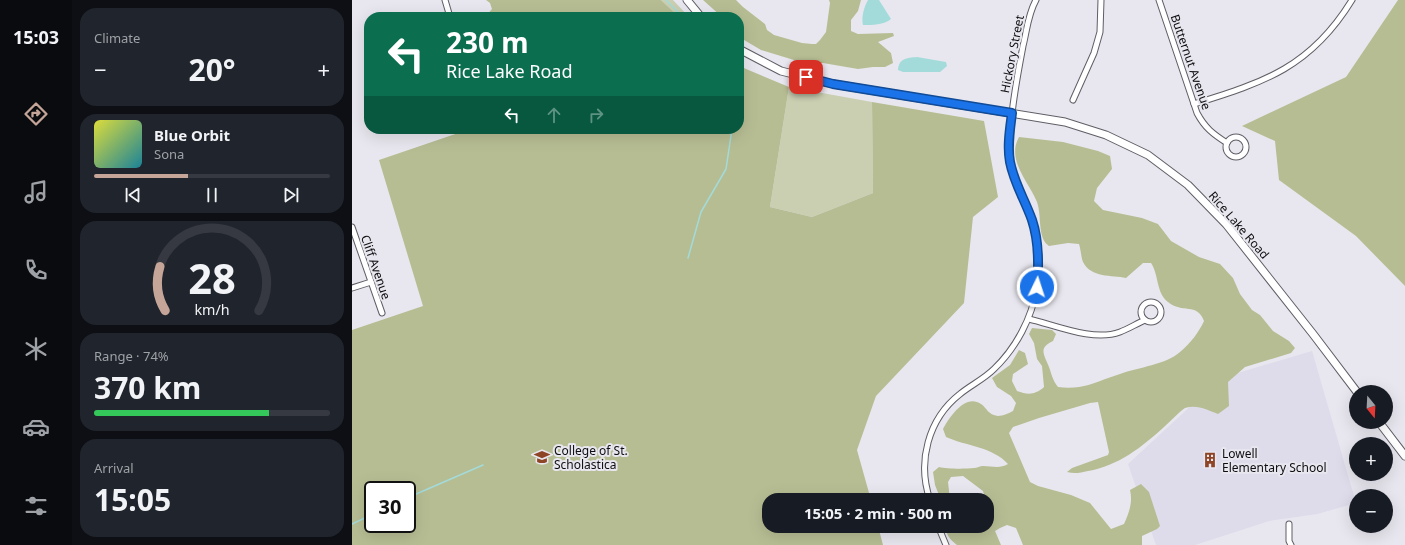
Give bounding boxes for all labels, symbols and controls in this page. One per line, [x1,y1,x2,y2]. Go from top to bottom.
street label: Butternut Avenue [1167,12,1215,112]
street label: Hickory Street [996,13,1028,94]
text: 230 m [446,23,529,61]
text: 15:03 [13,25,59,49]
icon: left [380,28,432,80]
text: Climate [94,29,140,47]
text: 20° [188,49,236,90]
text: − [94,54,107,84]
text: + [317,54,330,84]
text: Rice Lake Road [446,59,573,83]
pin [789,60,823,94]
icon: arrive [795,66,817,88]
icon: directions [22,100,50,128]
icon: left [501,104,523,126]
icon: ahead [543,104,565,126]
icon: right [585,104,607,126]
text: Blue Orbit [154,125,230,145]
text: Sona [154,145,184,163]
icon: music [22,178,50,206]
icon: previous [122,184,144,206]
icon: pause [201,184,223,206]
icon: next [280,184,302,206]
street label: Rice Lake Road [1205,188,1273,262]
street label: Cliff Avenue [357,232,395,302]
text: 28 [188,249,236,305]
icon: phone [22,256,50,284]
position arrow [1016,266,1058,308]
text: km/h [194,299,230,318]
icon: climate [22,335,50,363]
text: Range · 74% [94,347,169,365]
text: 370 km [94,367,201,408]
north arrow [1349,385,1393,429]
map controls [1349,385,1393,533]
icon: car [22,413,50,441]
button: + [1349,437,1393,481]
place label: College of St. Scholastica [554,442,628,473]
place label: Lowell Elementary School [1222,445,1327,476]
school or university icon: College of St. Scholastica [533,448,551,466]
building icon: Lowell Elementary School [1201,451,1219,469]
text: Arrival [94,459,134,477]
text: 15:05 [94,479,171,520]
speed limit sign: 30 [364,481,416,533]
button: − [1349,489,1393,533]
icon: filters [22,492,50,520]
text: 15:05 · 2 min · 500 m [804,503,952,523]

